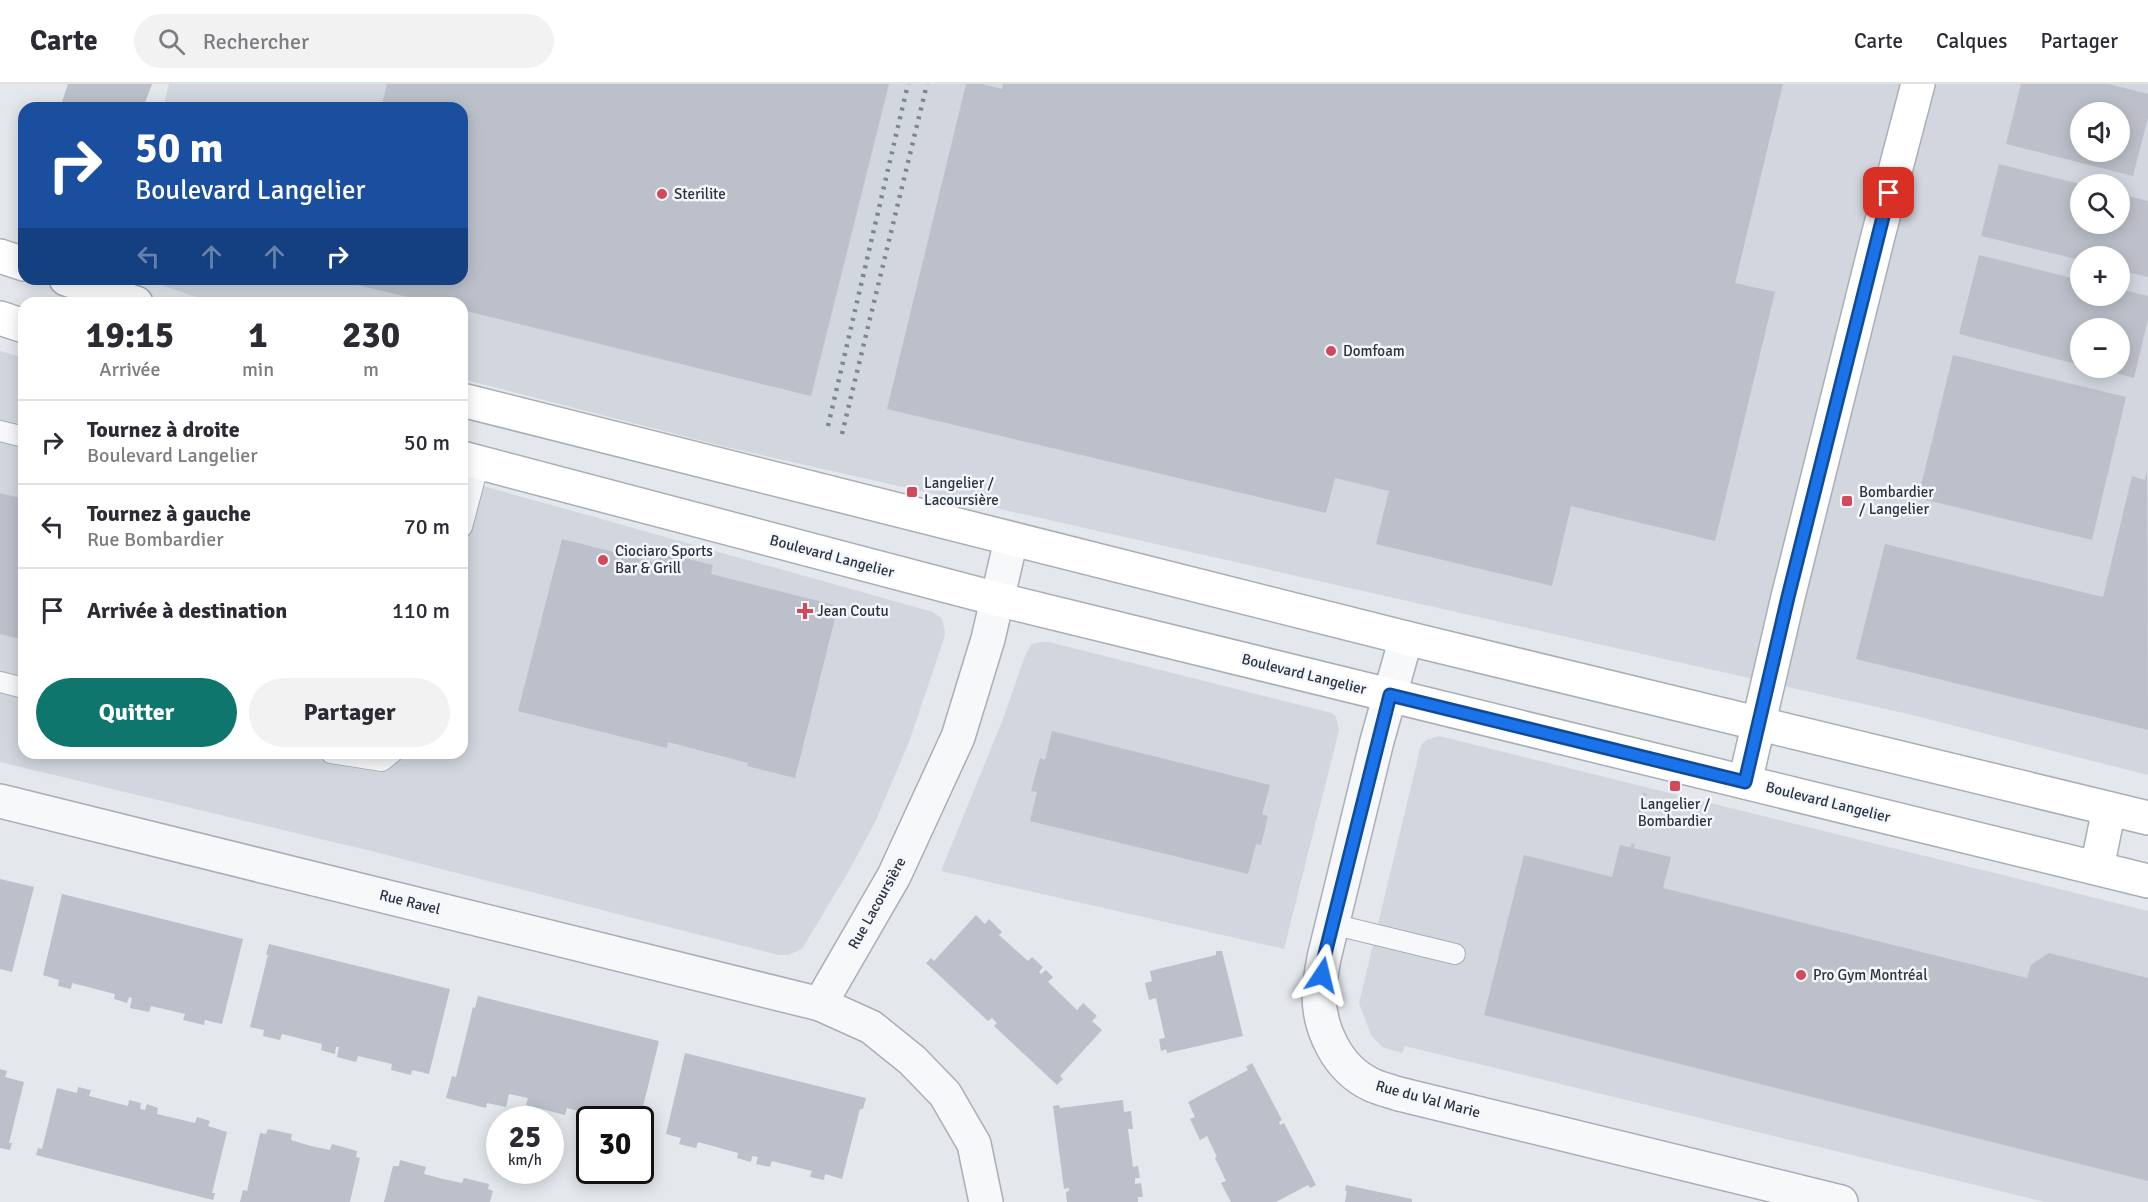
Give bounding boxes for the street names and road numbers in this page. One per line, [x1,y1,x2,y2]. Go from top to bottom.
street label: Boulevard Langelier [768,531,897,581]
street label: Boulevard Langelier [1240,650,1369,698]
street label: Boulevard Langelier [1764,778,1893,826]
street label: Rue Lacoursière [844,854,910,952]
street label: Rue Ravel [378,886,442,918]
street label: Rue du Val Marie [1374,1076,1482,1122]

